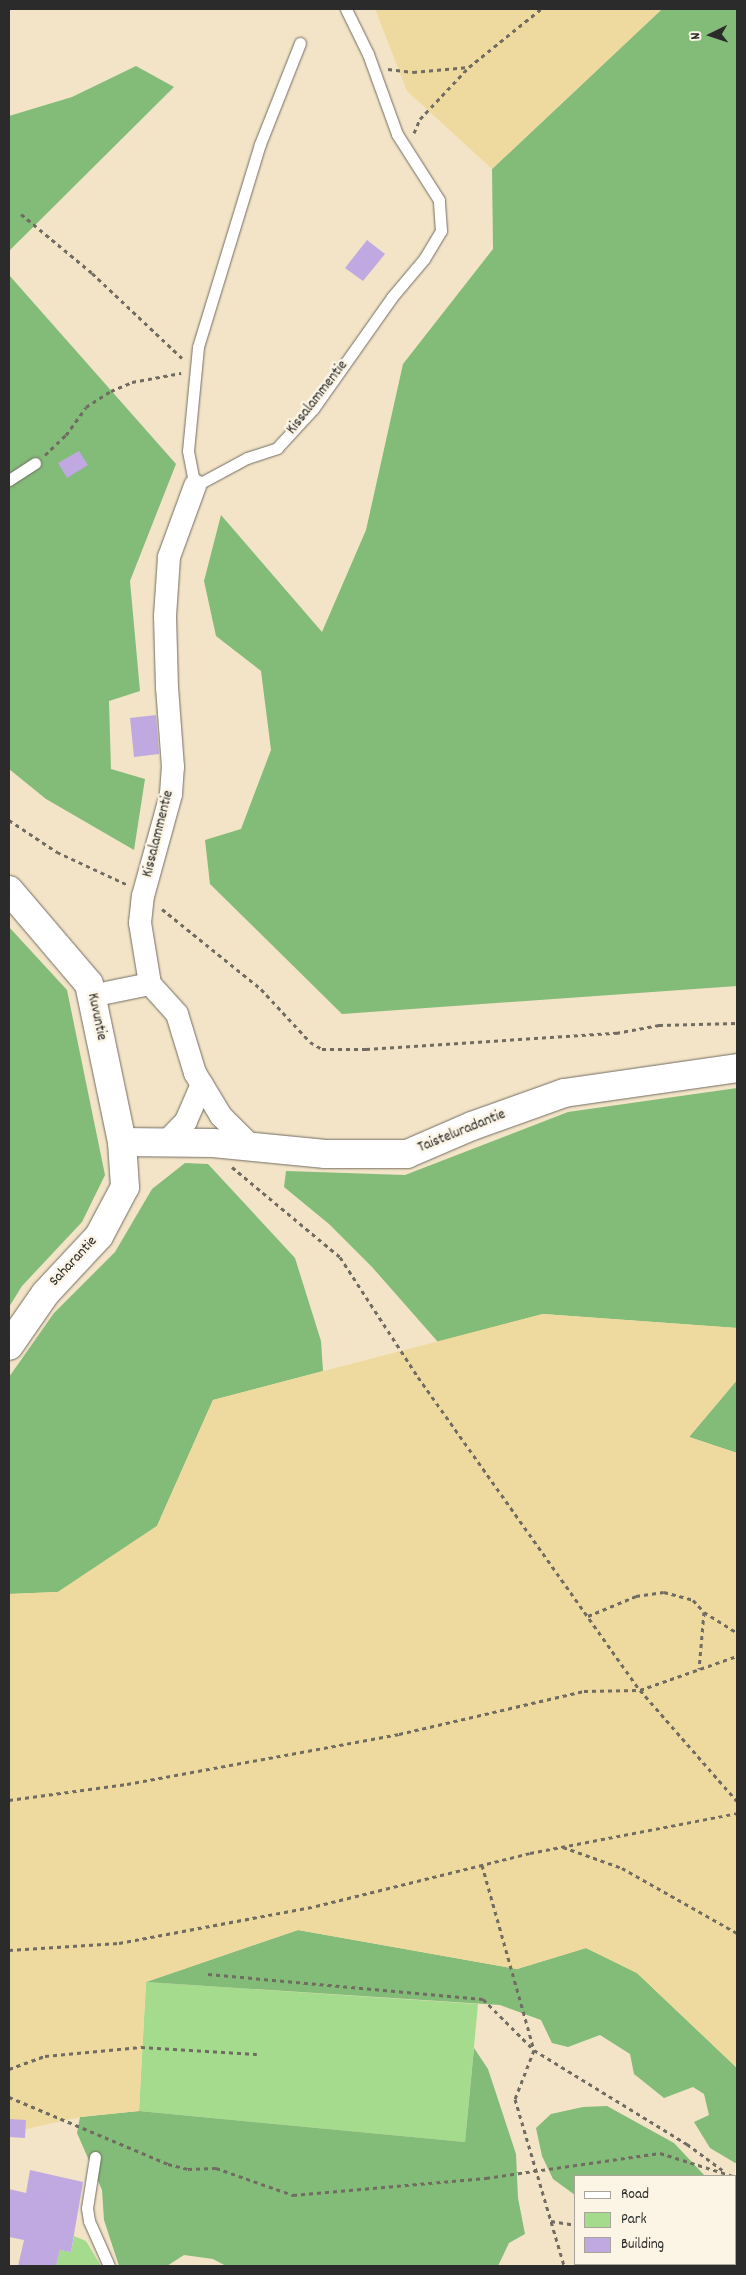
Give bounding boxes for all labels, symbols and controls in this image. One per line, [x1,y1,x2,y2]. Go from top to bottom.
north arrow [686,10,736,60]
text: N [686,32,706,40]
street label: Kissalammentie [284,357,352,439]
street label: Kissalammentie [140,789,178,879]
street label: Kuvuntie [82,992,110,1042]
street label: Taisteluradantie [416,1106,508,1158]
street label: Saharantie [46,1233,102,1291]
legend [574,2175,736,2265]
text: Road [621,2184,649,2206]
text: Park [621,2209,647,2231]
text: Building [621,2234,664,2256]

